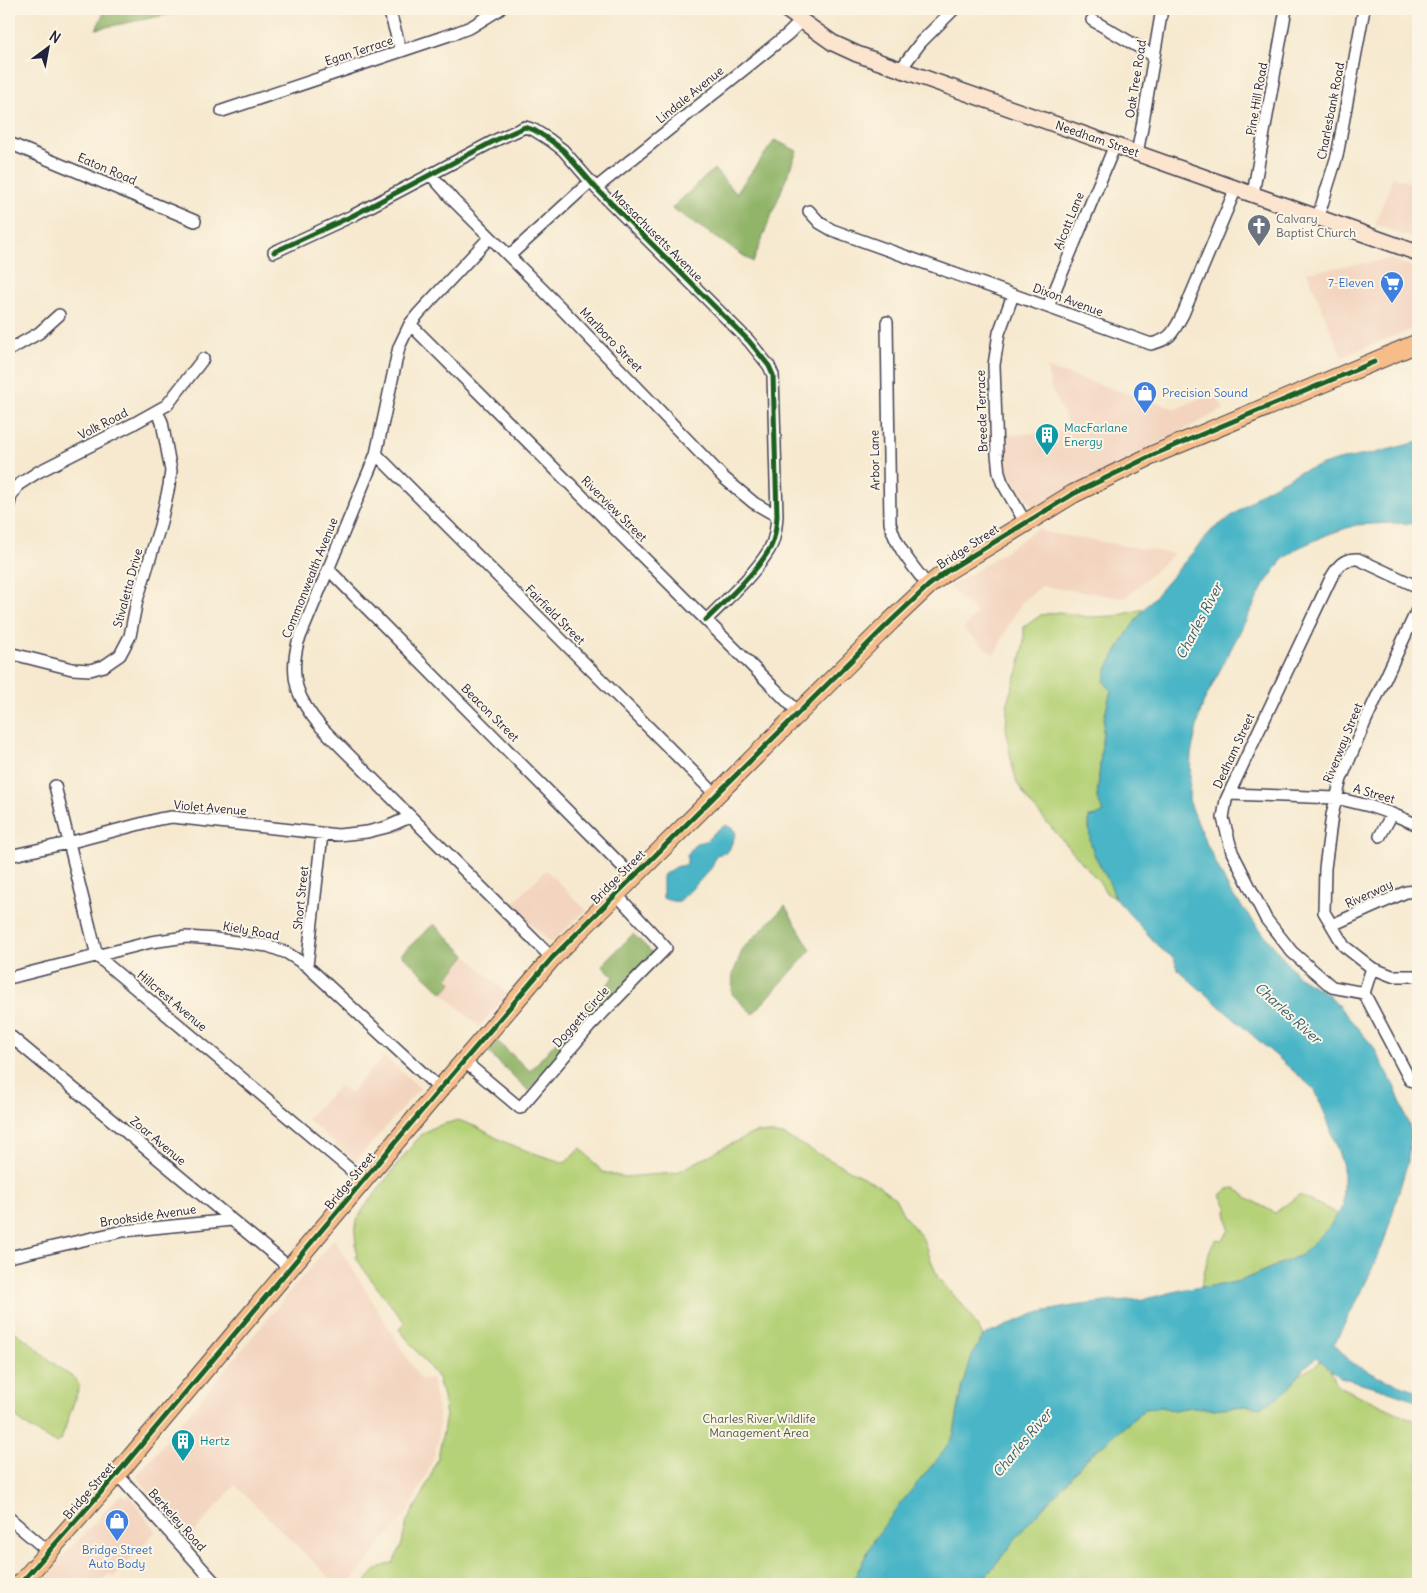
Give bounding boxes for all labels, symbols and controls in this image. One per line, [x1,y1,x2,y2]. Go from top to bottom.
north arrow [22,22,72,72]
text: N [46,27,64,47]
street label: Egan Terrace [323,32,395,69]
street label: Oak Tree Road [1122,39,1149,119]
street label: Pine Hill Road [1243,61,1270,137]
street label: Charlesbank Road [1314,61,1347,161]
street label: Lindale Avenue [653,63,726,126]
street label: Needham Street [1053,117,1141,160]
street label: Eaton Road [76,149,139,188]
street label: Massachusetts Avenue [609,187,706,284]
street label: Alcott Lane [1050,190,1087,252]
place label: Calvary Baptist Church [1276,211,1356,240]
church icon: Calvary Baptist Church [1246,213,1272,247]
supermarket icon: 7-Eleven [1379,270,1405,304]
place label: 7-Eleven [1328,275,1374,290]
street label: Dixon Avenue [1031,280,1105,319]
street label: Marlboro Street [577,304,646,375]
street label: Breede Terrace [973,370,990,452]
shop icon: Precision Sound [1132,380,1158,414]
place label: Precision Sound [1162,385,1248,400]
street label: Volk Road [75,405,130,442]
place label: MacFarlane Energy [1064,420,1127,449]
building icon: MacFarlane Energy [1034,422,1060,456]
street label: Arbor Lane [866,430,883,490]
street label: Riverview Street [578,473,650,545]
street label: Commonwealth Avenue [278,515,341,640]
street label: Bridge Street [934,521,1001,572]
street label: Stivaletta Drive [110,547,145,629]
water label: Charles River [1171,578,1228,662]
street label: Fairfield Street [522,582,588,648]
street label: Beacon Street [458,681,522,745]
street label: Riverway Street [1320,700,1365,785]
street label: Dedham Street [1210,711,1258,791]
street label: A Street [1352,780,1397,807]
street label: Violet Avenue [173,797,247,818]
street label: Bridge Street [587,846,648,907]
street label: Short Street [290,865,311,931]
street label: Riverway [1343,876,1395,911]
street label: Kiely Road [222,918,280,943]
street label: Hillcrest Avenue [134,967,210,1034]
water label: Charles River [1251,978,1327,1049]
street label: Doggett Circle [549,983,612,1050]
street label: Zoar Avenue [127,1113,189,1168]
street label: Bridge Street [321,1149,378,1213]
street label: Brookside Avenue [99,1201,197,1230]
water label: Charles River [988,1403,1057,1481]
park label: Charles River Wildlife Management Area [702,1411,816,1440]
building icon: Hertz [170,1428,196,1462]
place label: Hertz [200,1433,230,1448]
street label: Bridge Street [60,1459,117,1522]
street label: Berkeley Road [145,1485,209,1554]
shop icon: Bridge Street Auto Body [104,1508,130,1542]
place label: Bridge Street Auto Body [82,1542,152,1571]

